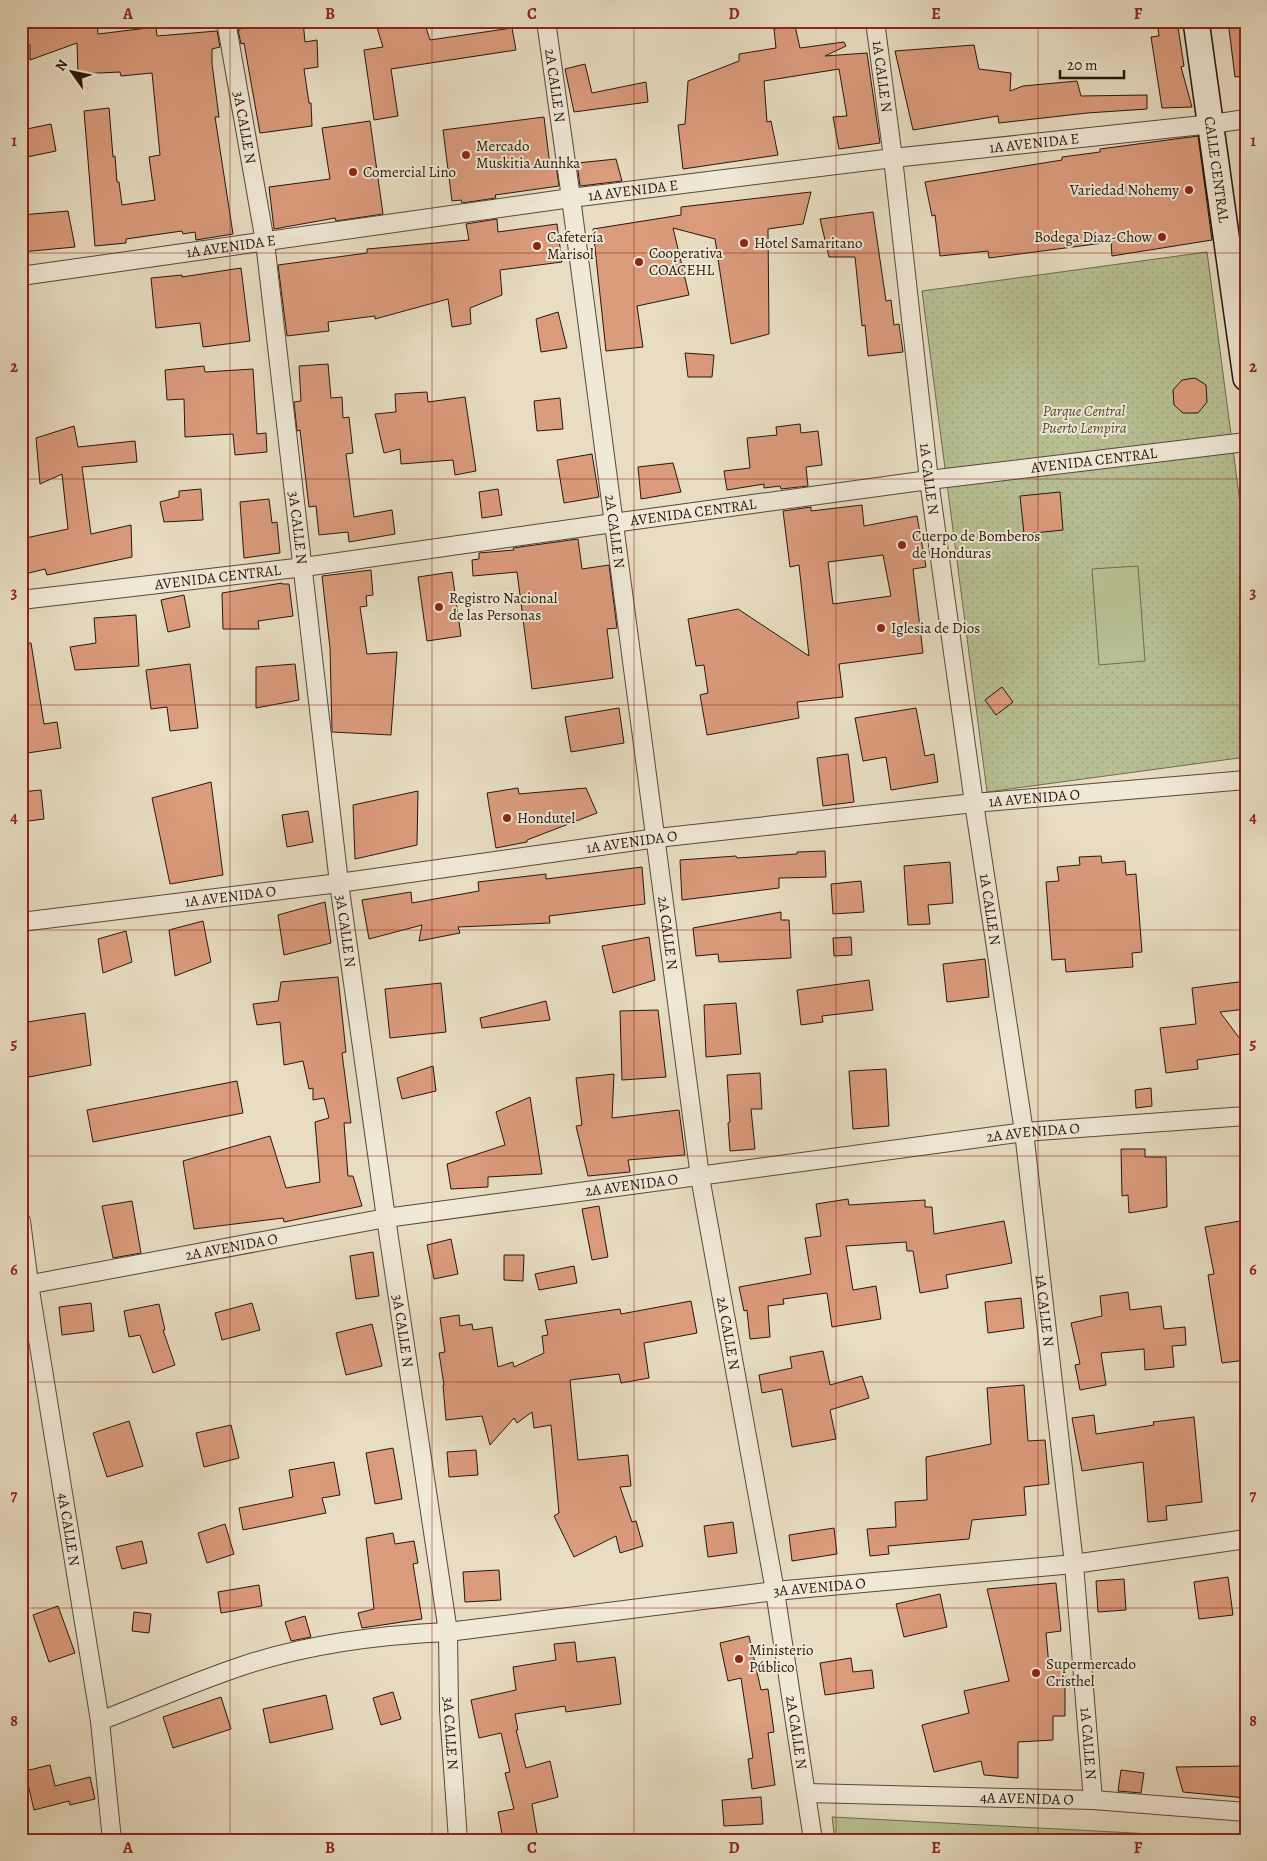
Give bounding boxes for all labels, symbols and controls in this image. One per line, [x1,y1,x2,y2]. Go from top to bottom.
text: A [122,3,134,25]
text: B [325,3,335,25]
text: C [527,3,537,25]
text: D [728,3,740,25]
text: E [931,3,941,25]
text: F [1134,3,1143,25]
street label: 1A CALLE N [868,39,897,114]
street label: 2A CALLE N [540,47,570,124]
north arrow [48,48,98,98]
scale bar [1060,48,1123,80]
text: 20 m [1067,55,1098,75]
text: N [51,56,72,75]
street label: 3A CALLE N [229,89,261,165]
street label: CALLE CENTRAL [1199,115,1234,224]
street label: 1A AVENIDA E [988,128,1080,158]
text: 1 [11,130,17,152]
text: 1 [1250,130,1256,152]
place label: Mercado Muskitia Aunhka [476,136,580,173]
marker: Mercado Muskitia Aunhka [460,149,472,161]
place label: Comercial Lino [363,162,456,182]
marker: Comercial Lino [347,166,359,178]
street label: 1A AVENIDA E [587,175,679,206]
place label: Variedad Nohemy [1069,180,1179,200]
marker: Variedad Nohemy [1183,184,1195,196]
place label: Cafetería Marisol [547,227,603,264]
place label: Bodega Díaz-Chow [1034,227,1152,247]
street label: 1A AVENIDA E [185,230,277,262]
marker: Bodega Díaz-Chow [1156,231,1168,243]
place label: Hotel Samaritano [754,233,863,253]
marker: Hotel Samaritano [738,237,750,249]
marker: Cafetería Marisol [531,240,543,252]
place label: Cooperativa COACEHL [649,243,723,280]
marker: Cooperativa COACEHL [633,256,645,268]
text: 2 [10,356,18,378]
text: 2 [1249,356,1257,378]
park label: Parque Central Puerto Lempira [1041,401,1127,438]
street label: 1A CALLE N [915,442,944,516]
street label: AVENIDA CENTRAL [1029,443,1159,478]
street label: 3A CALLE N [284,490,312,566]
street label: 2A CALLE N [600,493,630,570]
street label: AVENIDA CENTRAL [628,494,758,531]
place label: Cuerpo de Bomberos de Honduras [912,526,1040,563]
marker: Cuerpo de Bomberos de Honduras [896,539,908,551]
street label: AVENIDA CENTRAL [152,560,282,594]
text: 3 [11,582,18,604]
text: 3 [1250,582,1257,604]
place label: Registro Nacional de las Personas [449,588,558,625]
marker: Registro Nacional de las Personas [433,601,445,613]
place label: Iglesia de Dios [891,618,980,638]
marker: Iglesia de Dios [875,622,887,634]
street label: 1A AVENIDA O [988,784,1081,812]
text: 4 [10,807,18,829]
text: 4 [1249,807,1257,829]
place label: Hondutel [517,808,576,828]
marker: Hondutel [501,812,513,824]
street label: 1A AVENIDA O [585,826,678,858]
street label: 1A CALLE N [975,872,1006,947]
street label: 1A AVENIDA O [184,881,277,912]
street label: 3A CALLE N [331,893,361,969]
street label: 2A CALLE N [653,895,683,971]
text: 5 [11,1033,18,1055]
text: 5 [1250,1033,1257,1055]
street label: 2A AVENIDA O [985,1118,1080,1147]
street label: 2A AVENIDA O [584,1169,679,1201]
street label: 2A AVENIDA O [183,1228,279,1265]
text: 6 [10,1259,18,1281]
text: 6 [1249,1259,1257,1281]
street label: 1A CALLE N [1031,1274,1059,1348]
street label: 3A CALLE N [388,1293,418,1369]
street label: 2A CALLE N [712,1295,745,1372]
text: 7 [11,1485,18,1507]
text: 7 [1250,1485,1257,1507]
street label: 4A CALLE N [53,1491,85,1568]
street label: 3A AVENIDA O [772,1573,867,1601]
place label: Ministerio Público [749,1640,813,1677]
marker: Ministerio Público [733,1653,745,1665]
place label: Supermercado Cristhel [1046,1654,1136,1691]
marker: Supermercado Cristhel [1030,1667,1042,1679]
street label: 2A CALLE N [781,1694,812,1771]
street label: 3A CALLE N [439,1697,463,1771]
street label: 1A CALLE N [1076,1707,1101,1781]
text: 8 [10,1710,18,1732]
text: 8 [1249,1710,1257,1732]
street label: 4A AVENIDA O [980,1787,1074,1810]
text: A [122,1837,134,1859]
text: B [325,1837,335,1859]
text: C [527,1837,537,1859]
text: D [728,1837,740,1859]
text: E [931,1837,941,1859]
text: F [1134,1837,1143,1859]

